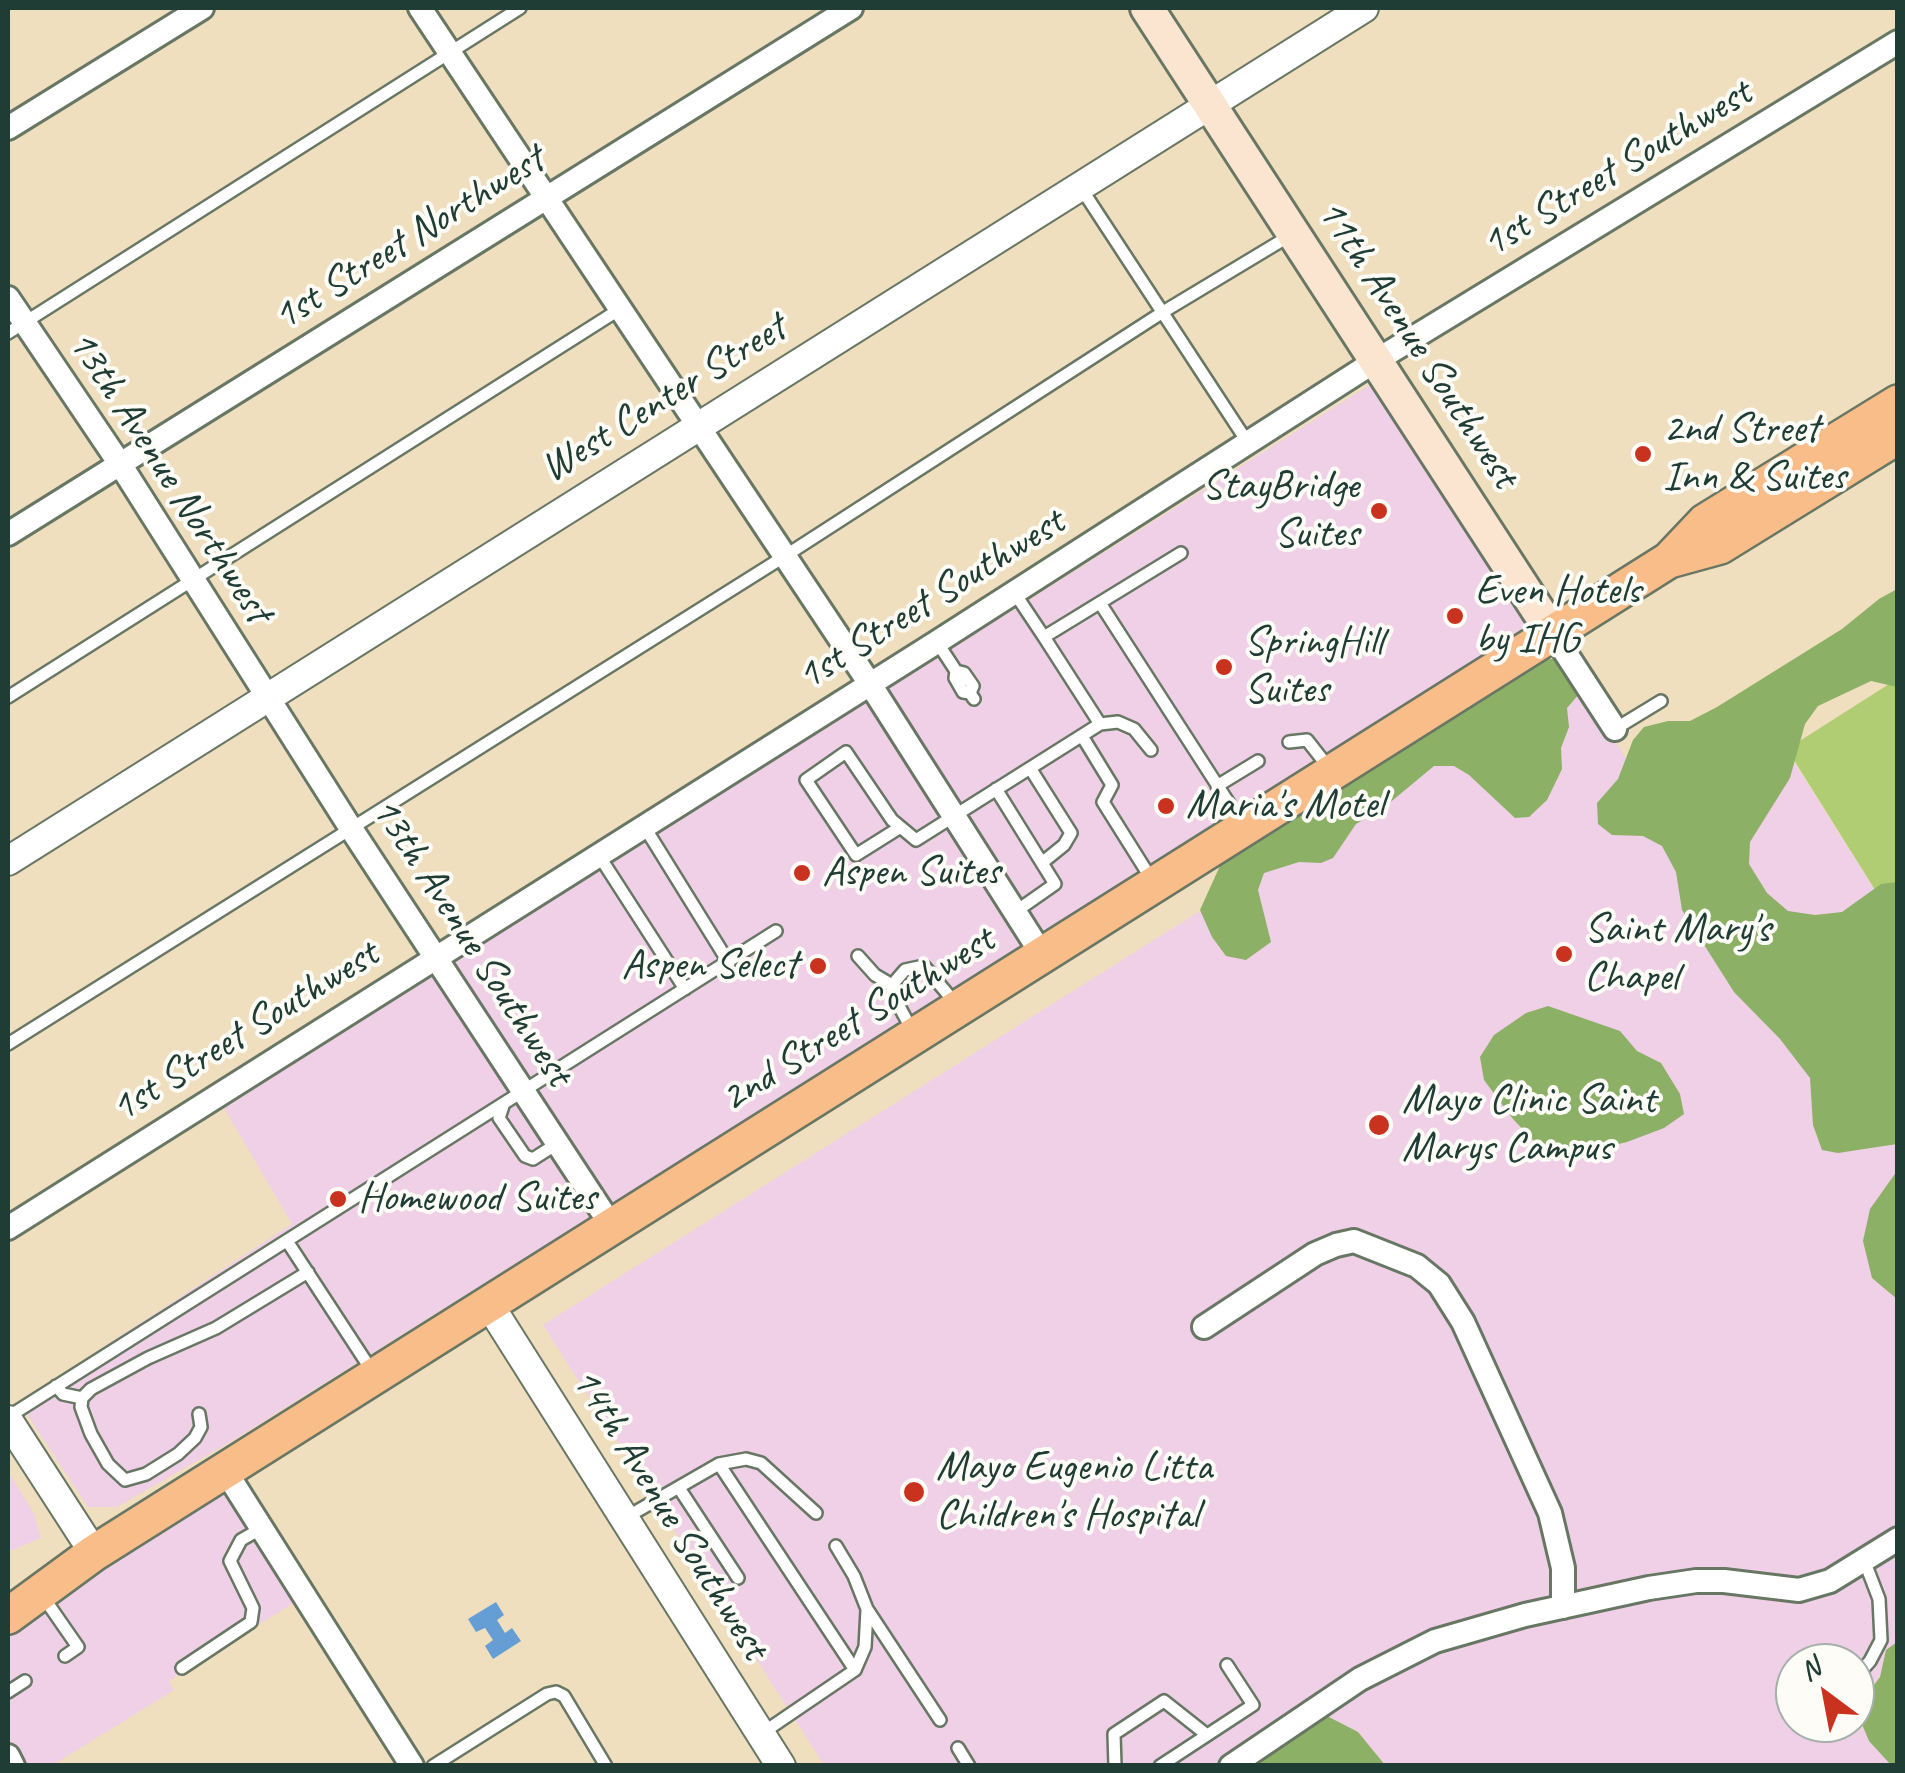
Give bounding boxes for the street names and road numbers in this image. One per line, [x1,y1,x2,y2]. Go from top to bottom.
street label: 1st Street Southwest [1473,69,1761,269]
street label: 1st Street Northwest [264,135,554,343]
street label: 11th Avenue Southwest [1305,190,1529,498]
street label: West Center Street [532,304,796,494]
street label: 13th Avenue Northwest [55,321,283,633]
street label: 1st Street Southwest [788,498,1074,702]
street label: 13th Avenue Southwest [359,788,583,1096]
street label: 2nd Street Southwest [712,916,1004,1124]
street label: 1st Street Southwest [102,930,388,1134]
street label: 14th Avenue Southwest [559,1359,779,1669]

